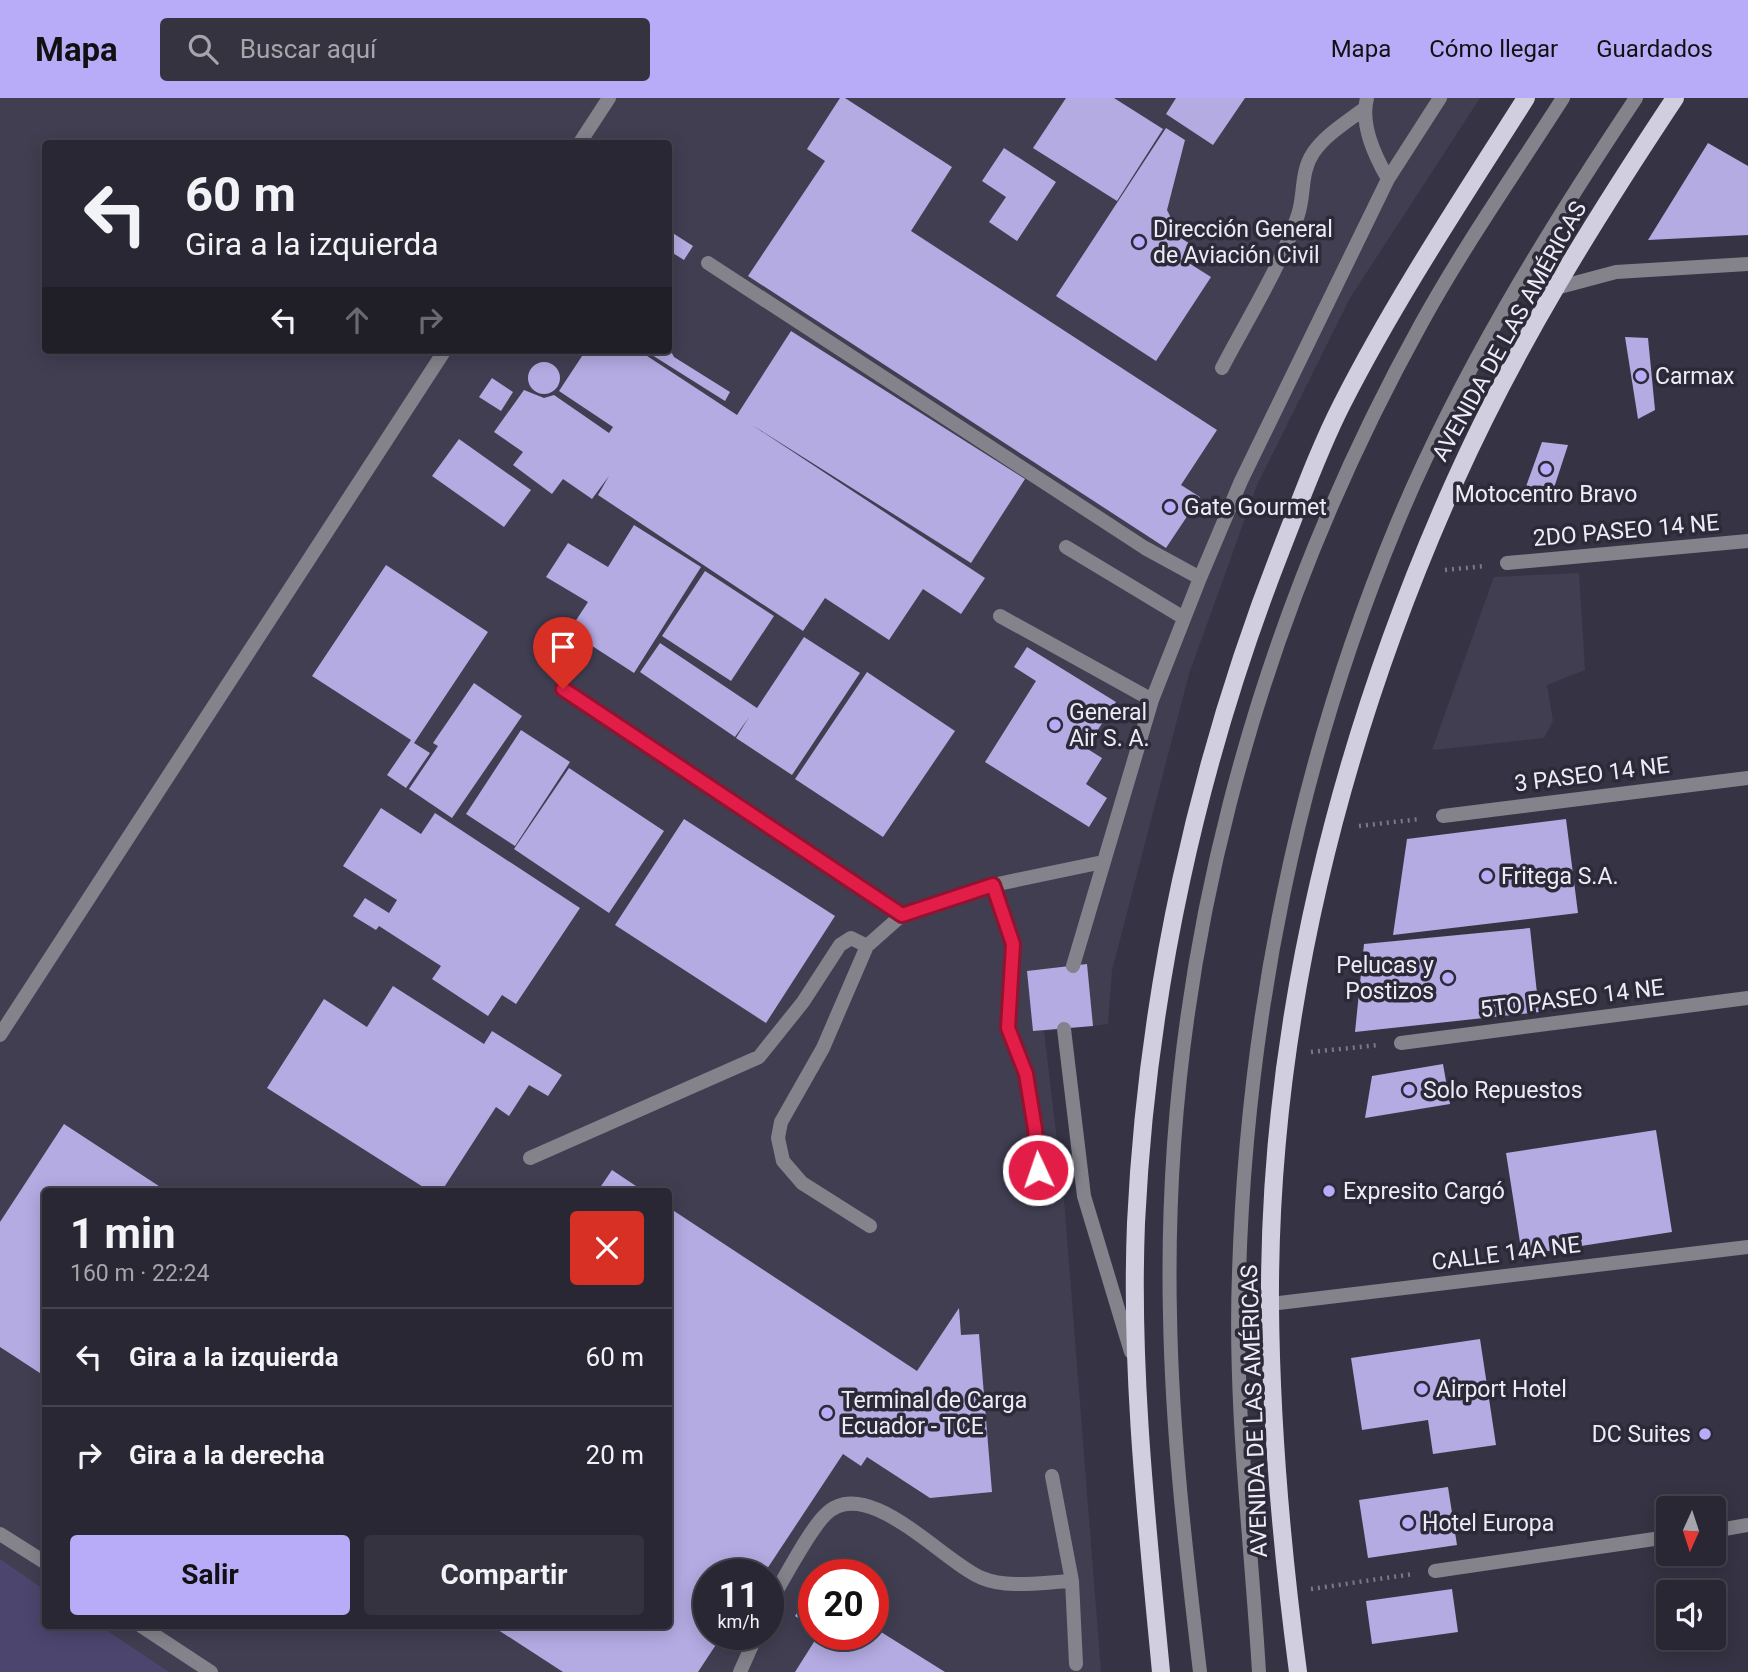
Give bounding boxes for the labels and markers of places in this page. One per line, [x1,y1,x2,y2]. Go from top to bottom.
place label: Dirección General de Aviación Civil [1153,216,1333,269]
marker: Dirección General de Aviación Civil [1131,234,1147,250]
place label: Carmax [1655,363,1734,390]
marker: Carmax [1633,368,1649,384]
marker: Motocentro Bravo [1538,461,1554,477]
place label: Motocentro Bravo [1455,481,1637,508]
place label: Gate Gourmet [1184,494,1327,521]
marker: Gate Gourmet [1162,499,1178,515]
pin [533,617,593,689]
place label: General Air S. A. [1069,699,1150,752]
marker: General Air S. A. [1047,717,1063,733]
place label: Fritega S.A. [1501,863,1618,890]
marker: Fritega S.A. [1479,868,1495,884]
place label: Pelucas y Postizos [1336,952,1434,1005]
marker: Pelucas y Postizos [1440,970,1456,986]
place label: Solo Repuestos [1423,1077,1583,1104]
marker: Solo Repuestos [1401,1082,1417,1098]
place label: Expresito Cargó [1343,1178,1505,1205]
marker: Expresito Cargó [1321,1183,1337,1199]
place label: Airport Hotel [1436,1376,1567,1403]
marker: Airport Hotel [1414,1381,1430,1397]
place label: Terminal de Carga Ecuador - TCE [841,1387,1027,1440]
marker: Terminal de Carga Ecuador - TCE [819,1405,835,1421]
place label: DC Suites [1592,1421,1691,1448]
marker: DC Suites [1697,1426,1713,1442]
place label: Hotel Europa [1422,1510,1554,1537]
marker: Hotel Europa [1400,1515,1416,1531]

